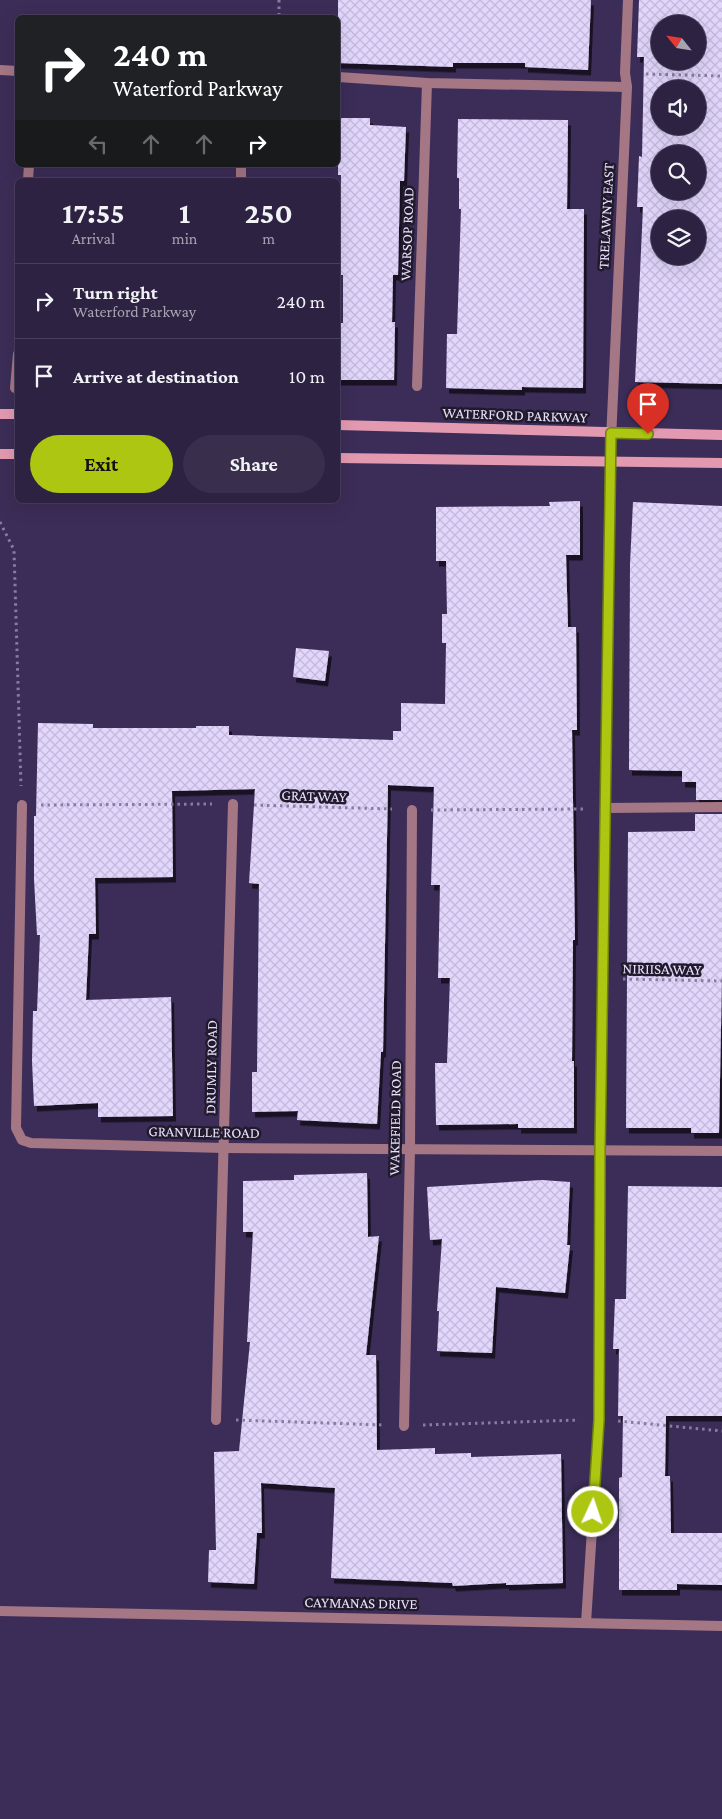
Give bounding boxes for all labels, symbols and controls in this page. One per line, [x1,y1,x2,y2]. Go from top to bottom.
north arrow [651,15,706,70]
map controls [651,15,706,265]
icon: right [30,35,95,100]
text: 240 m [113,35,207,74]
text: Waterford Parkway [113,76,282,101]
button: sound [651,80,706,135]
icon: left [84,130,112,158]
icon: ahead [137,130,165,158]
icon: ahead [190,130,218,158]
icon: right [243,130,271,158]
button: search [651,145,706,200]
street label: TRELAWNY EAST [595,162,617,270]
street label: WARSOP ROAD [397,187,417,281]
text: 17:55 [62,196,125,229]
text: 1 [179,196,190,229]
text: 250 [245,196,293,229]
button: layers [651,210,706,265]
text: Arrival [72,230,115,247]
text: min [172,230,197,247]
text: m [262,230,275,247]
text: Turn right [73,282,158,303]
icon: right [30,287,58,315]
text: 240 m [277,291,325,312]
text: Waterford Parkway [73,303,196,320]
icon: arrive [30,362,58,390]
text: Arrive at destination [73,366,239,387]
text: 10 m [289,366,325,387]
pin [627,383,669,434]
icon: arrive [634,390,662,418]
street label: WATERFORD PARKWAY [442,404,588,426]
button: Exit [30,435,173,493]
button: Share [183,435,325,493]
street label: GRAT WAY [281,787,347,805]
street label: NIRIISA WAY [622,960,702,978]
street label: DRUMLY ROAD [202,1020,220,1114]
street label: WAKEFIELD ROAD [386,1060,404,1176]
street label: GRANVILLE ROAD [148,1123,260,1141]
position arrow [566,1485,618,1537]
street label: CAYMANAS DRIVE [304,1594,418,1612]

